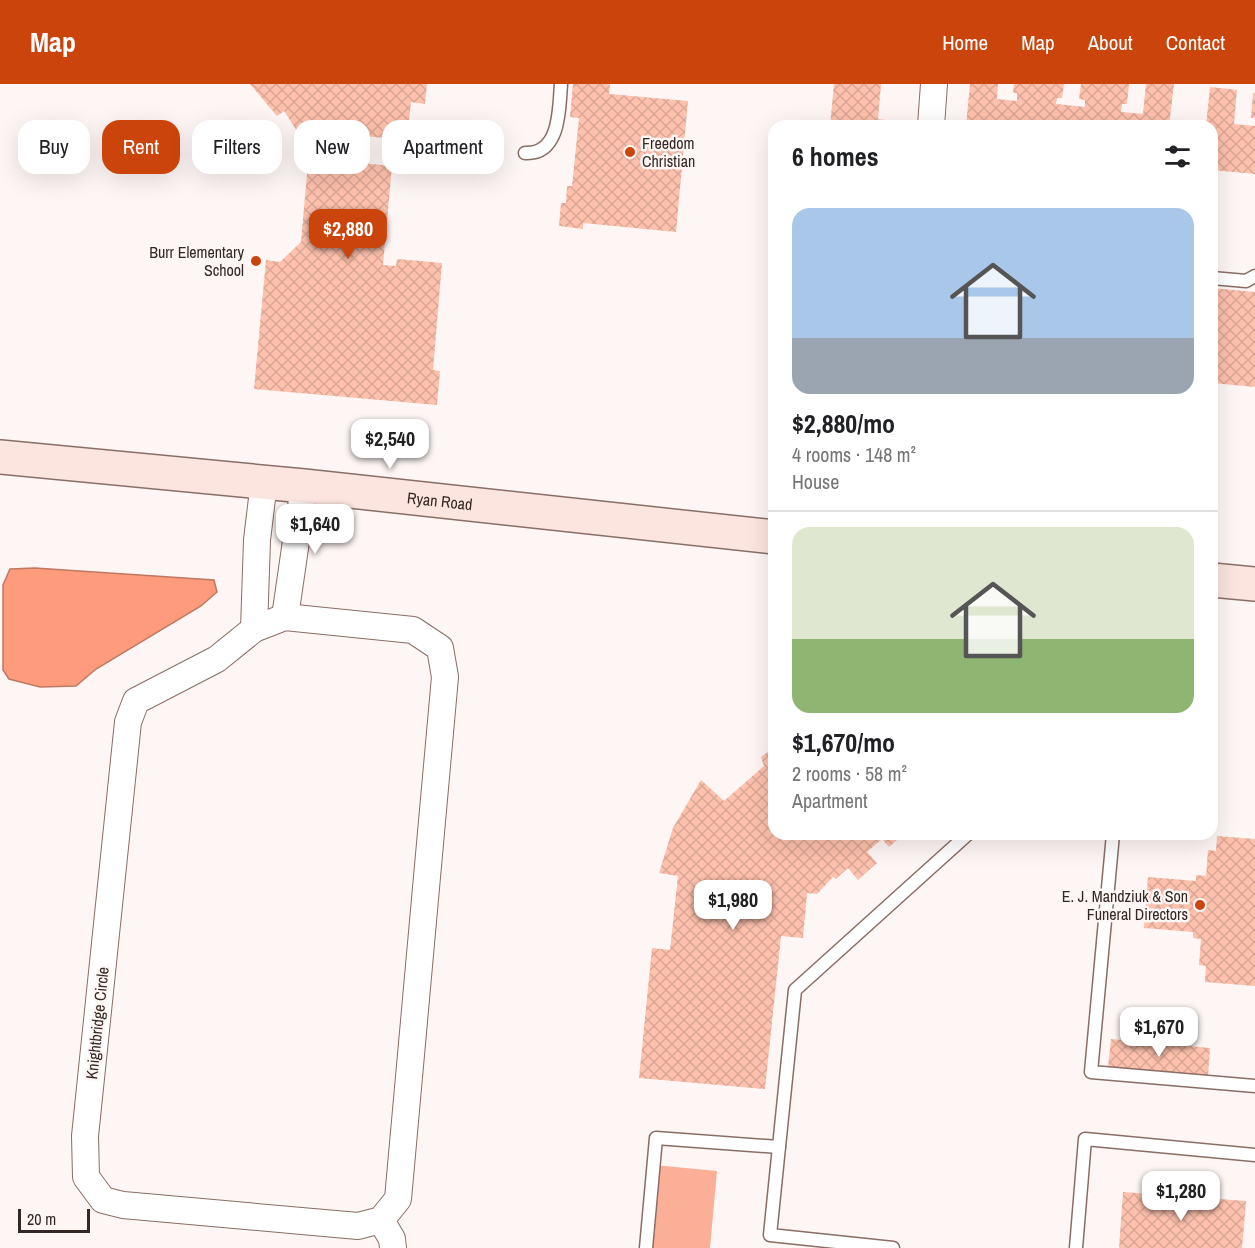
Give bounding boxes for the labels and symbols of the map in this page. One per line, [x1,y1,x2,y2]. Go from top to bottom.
place label: Freedom Christian [642,132,695,172]
marker: Freedom Christian [623,145,637,159]
pin: $2,880 [299,209,397,260]
place label: Burr Elementary School [149,241,244,281]
marker: Burr Elementary School [249,254,263,268]
pin: $2,540 [341,419,439,470]
street label: Ryan Road [406,486,474,515]
pin: $1,640 [266,504,364,555]
pin: $1,980 [684,880,782,931]
place label: E. J. Mandziuk & Son Funeral Directors [1062,885,1188,925]
marker: E. J. Mandziuk & Son Funeral Directors [1193,898,1207,912]
street label: Knightbridge Circle [80,966,114,1080]
pin: $1,670 [1110,1007,1208,1058]
pin: $1,280 [1132,1171,1230,1222]
scale bar [18,1206,90,1234]

